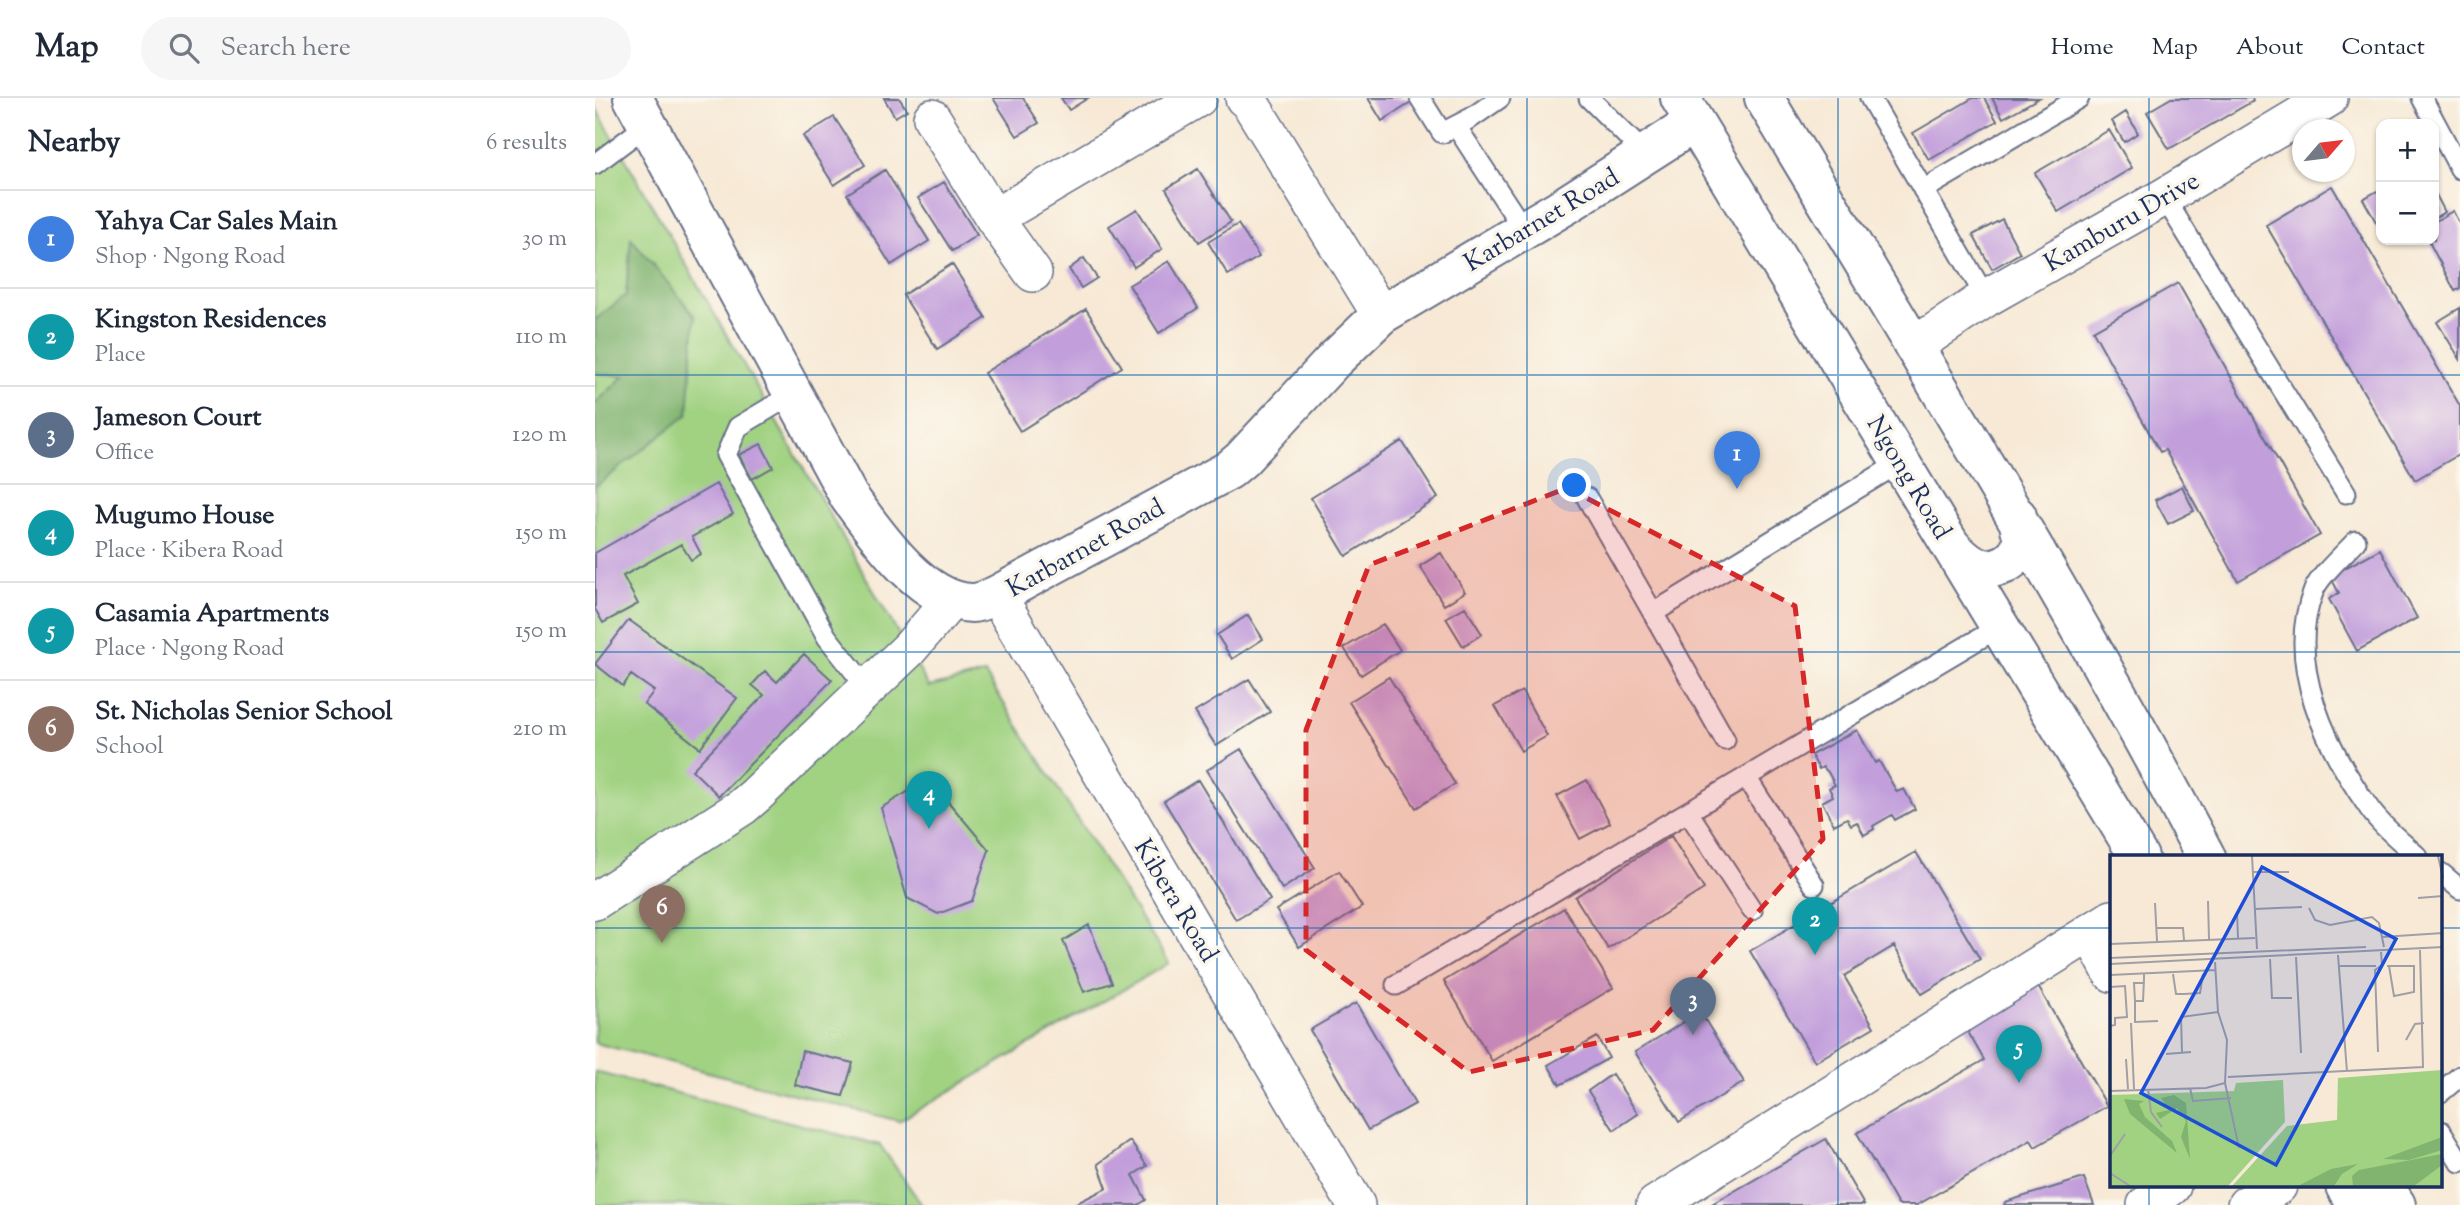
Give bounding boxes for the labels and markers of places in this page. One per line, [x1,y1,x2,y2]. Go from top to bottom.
pin: 1 [1714,431,1760,489]
pin: 4 [906,771,952,829]
pin: 6 [639,885,685,943]
pin: 2 [1792,897,1838,955]
pin: 3 [1670,977,1716,1035]
pin: 5 [1996,1025,2042,1083]

